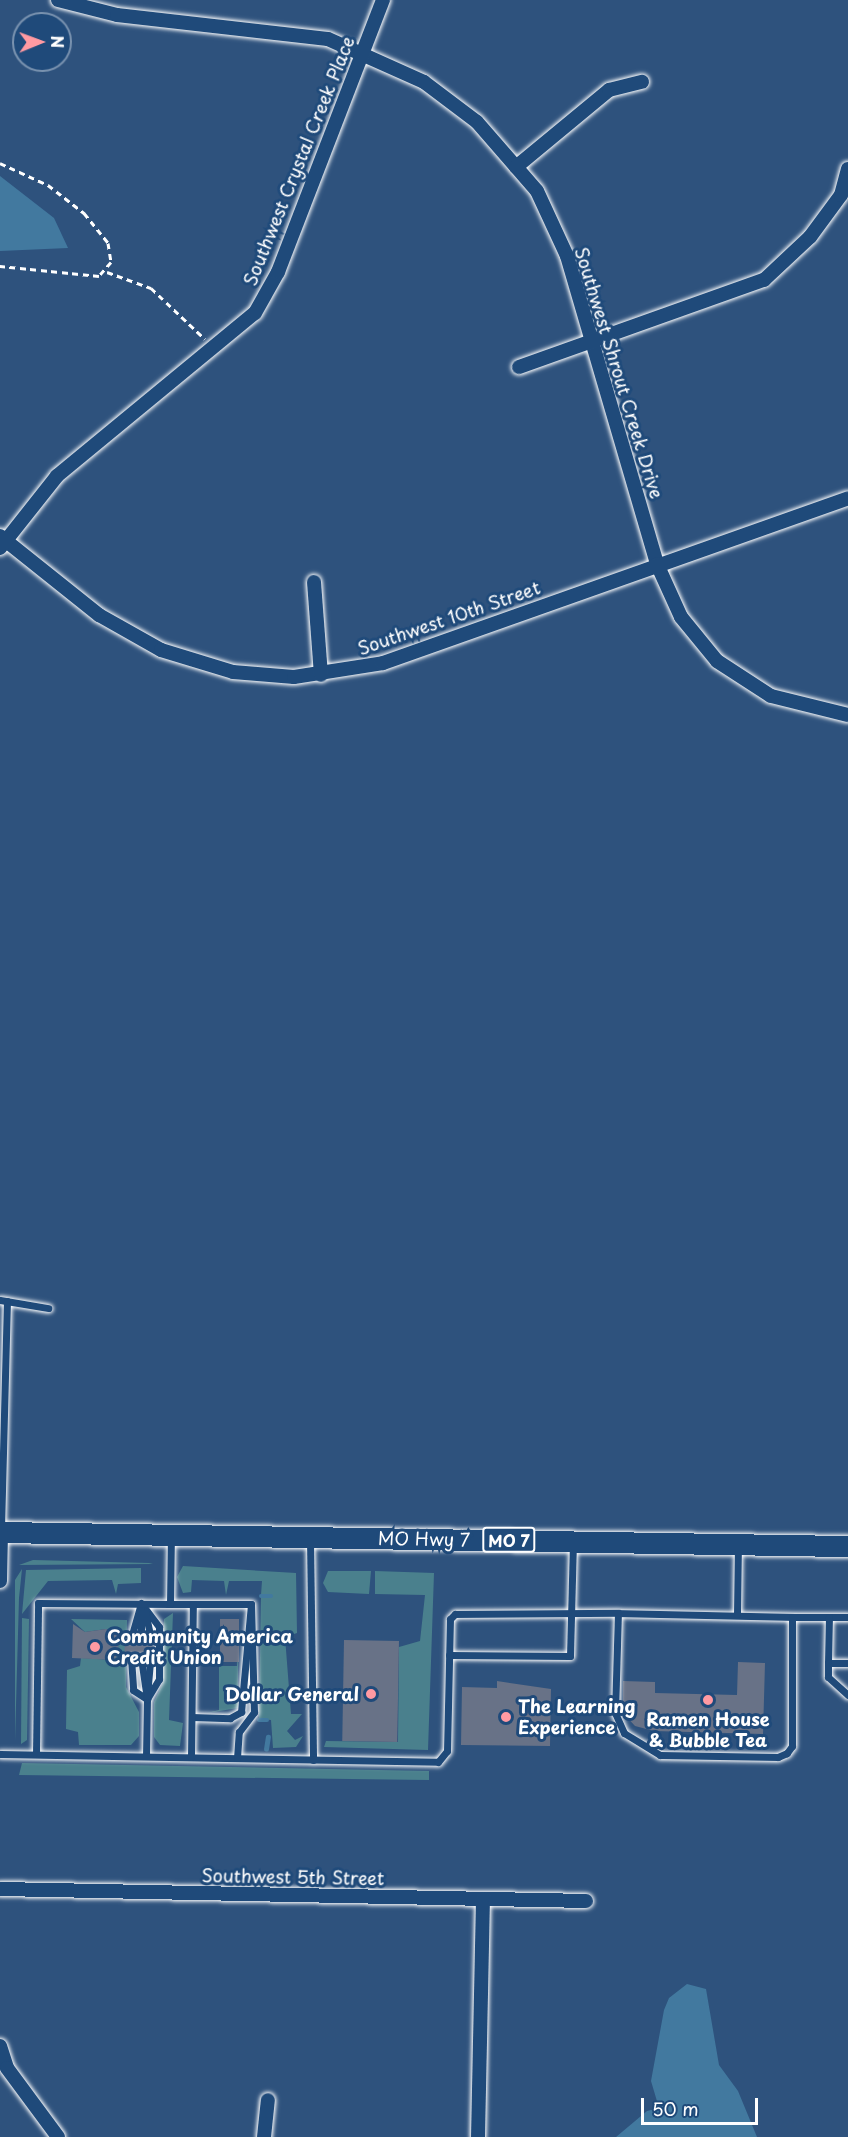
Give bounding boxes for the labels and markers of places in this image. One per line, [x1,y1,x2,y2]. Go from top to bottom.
place label: Community America Credit Union [107,1626,295,1668]
marker: Community America Credit Union [88,1640,102,1654]
place label: Dollar General [225,1683,359,1705]
marker: Dollar General [364,1687,378,1701]
marker: Ramen House & Bubble Tea [701,1693,715,1707]
place label: The Learning Experience [518,1696,636,1738]
place label: Ramen House & Bubble Tea [646,1709,770,1752]
marker: The Learning Experience [499,1710,513,1724]

